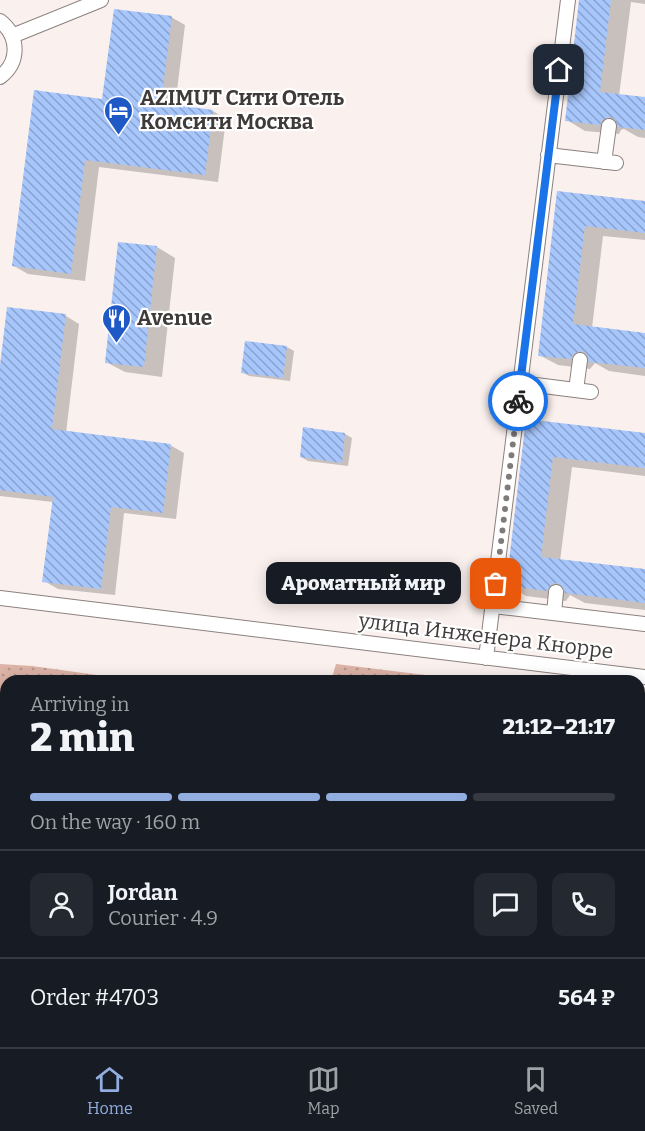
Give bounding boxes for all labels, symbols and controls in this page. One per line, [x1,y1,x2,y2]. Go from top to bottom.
pin [533,44,584,95]
icon: home [542,53,575,86]
place label: AZIMUT Сити Отель Комсити Москва [140,85,345,135]
hotel icon: AZIMUT Сити Отель Комсити Москва [103,94,135,136]
restaurant icon: Avenue [100,302,132,344]
place label: Avenue [137,305,212,331]
courier [488,371,548,431]
icon: bike [502,385,535,418]
pin [470,558,521,609]
callout: Ароматный мир [265,563,460,605]
icon: bag [479,567,512,600]
text: Ароматный мир [282,571,445,595]
street label: улица Инженера Кнорре [356,607,615,665]
text: Arriving in [30,692,129,716]
text: 21:12–21:17 [502,713,615,740]
text: 2 min [30,715,134,761]
text: On the way · 160 m [30,810,200,834]
button: person [30,873,93,936]
button: chat [474,873,537,936]
button: phone [552,873,615,936]
text: Jordan [108,879,178,906]
text: Courier · 4.9 [108,906,218,930]
text: Order #4703 [30,984,159,1011]
text: 564 ₽ [558,984,615,1011]
tab: Home [87,1063,133,1118]
tab: Map [307,1063,340,1118]
tab: Saved [514,1063,558,1118]

